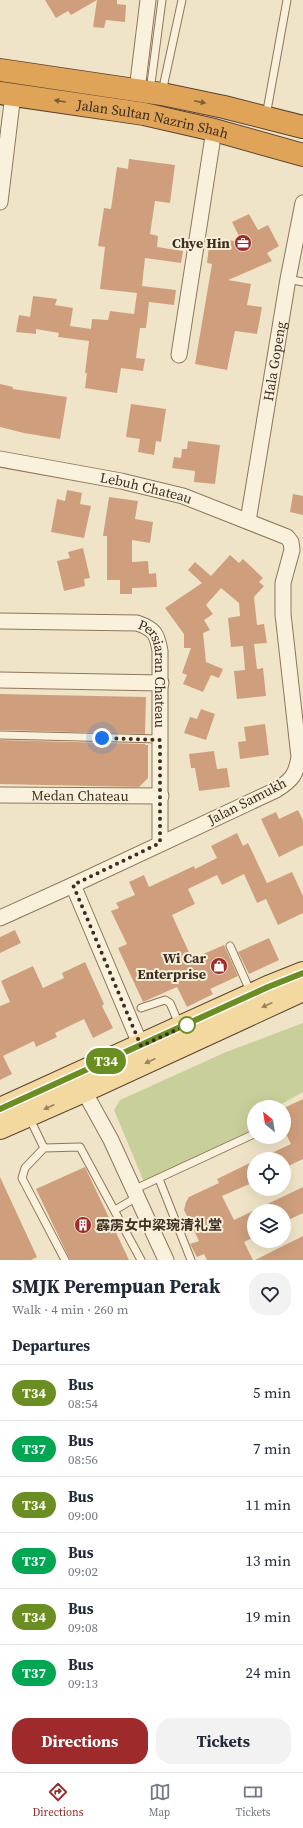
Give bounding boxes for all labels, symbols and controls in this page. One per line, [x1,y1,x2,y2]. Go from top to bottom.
street label: Jalan Sultan Nazrin Shah [75,94,231,144]
one-way arrow [54,98,66,104]
one-way arrow [194,100,206,106]
place label: Chye Hin [172,233,230,253]
office icon: Chye Hin [233,233,253,253]
street label: Hala Gopeng [258,320,291,403]
street label: Lebuh Chateau [98,467,195,509]
street label: Persiaran Chateau [135,614,170,728]
your location [92,728,112,748]
street label: Jalan Samukh [203,773,290,830]
street label: Medan Chateau [31,785,129,806]
place label: Wi Car Enterprise [137,948,206,984]
shop icon: Wi Car Enterprise [209,956,229,976]
one-way arrow [262,1002,273,1008]
unlabelled marker [178,1016,196,1034]
line badge: T34 [83,1048,129,1074]
text: T34 [94,1051,118,1071]
one-way arrow [144,1058,155,1064]
north arrow [247,1100,291,1144]
map controls [247,1100,291,1248]
one-way arrow [43,1104,54,1110]
button: locate [247,1152,291,1196]
button: layers [247,1204,291,1248]
building icon: 霹雳女中梁琬清礼堂 [73,1215,93,1235]
place label: 霹雳女中梁琬清礼堂 [96,1215,222,1235]
text: SMJK Perempuan Perak [12,1273,220,1299]
button: heart [249,1273,291,1315]
text: Walk · 4 min · 260 m [12,1301,128,1318]
text: Departures [12,1335,90,1356]
text: Bus [68,1374,94,1395]
text: 5 min [253,1382,291,1403]
text: T34 [22,1383,46,1403]
text: 08:54 [68,1395,98,1412]
text: Bus [68,1430,94,1451]
text: 7 min [253,1438,291,1459]
text: T37 [22,1439,46,1459]
text: 08:56 [68,1451,98,1468]
text: Bus [68,1486,94,1507]
text: 11 min [245,1494,291,1515]
text: T34 [22,1495,46,1515]
text: 09:00 [68,1507,98,1524]
text: Bus [68,1542,94,1563]
text: 13 min [245,1550,291,1571]
text: T37 [22,1551,46,1571]
text: 09:02 [68,1563,98,1580]
text: Bus [68,1598,94,1619]
text: 19 min [245,1606,291,1627]
text: T34 [22,1607,46,1627]
text: 09:08 [68,1619,98,1636]
text: Bus [68,1654,94,1675]
text: 24 min [245,1662,291,1683]
text: T37 [22,1663,46,1683]
text: 09:13 [68,1675,98,1692]
button: Directions [12,1718,148,1764]
button: Tickets [156,1718,291,1764]
tab: Directions [33,1781,83,1820]
tab: Map [149,1781,171,1820]
tab: Tickets [236,1781,270,1820]

